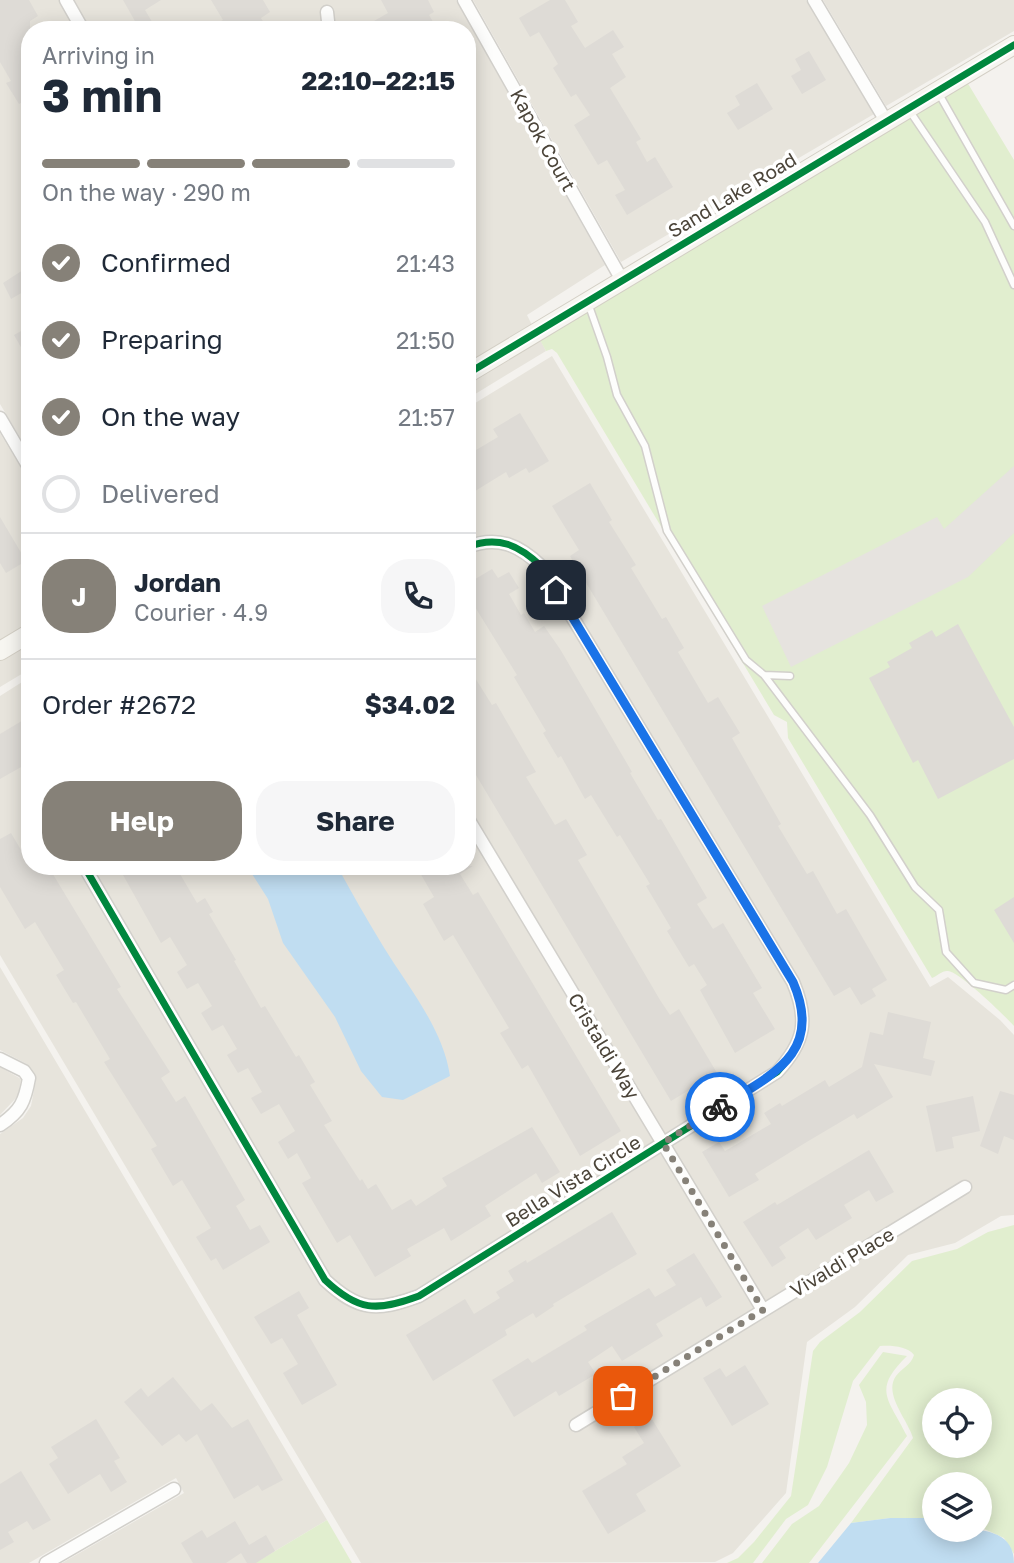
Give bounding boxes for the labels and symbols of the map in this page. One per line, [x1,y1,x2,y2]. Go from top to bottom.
street label: Kapok Court [506,85,581,195]
street label: Sand Lake Road [663,147,800,242]
pin [526,560,586,620]
street label: Cristaldi Way [564,989,645,1103]
courier [685,1072,755,1142]
street label: Bella Vista Circle [501,1130,644,1231]
street label: Vivaldi Place [786,1222,898,1301]
pin [593,1366,653,1426]

